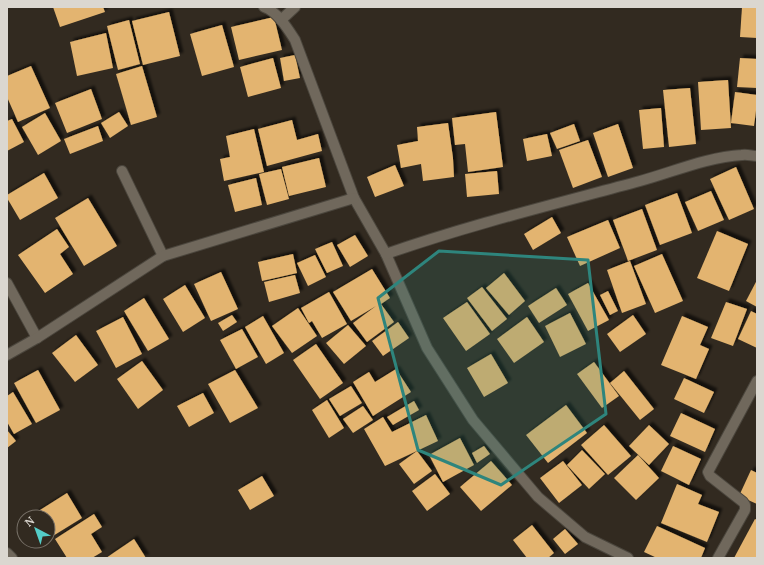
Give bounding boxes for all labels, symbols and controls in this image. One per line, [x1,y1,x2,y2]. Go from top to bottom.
north arrow [16,509,56,549]
text: N [22,513,38,529]

